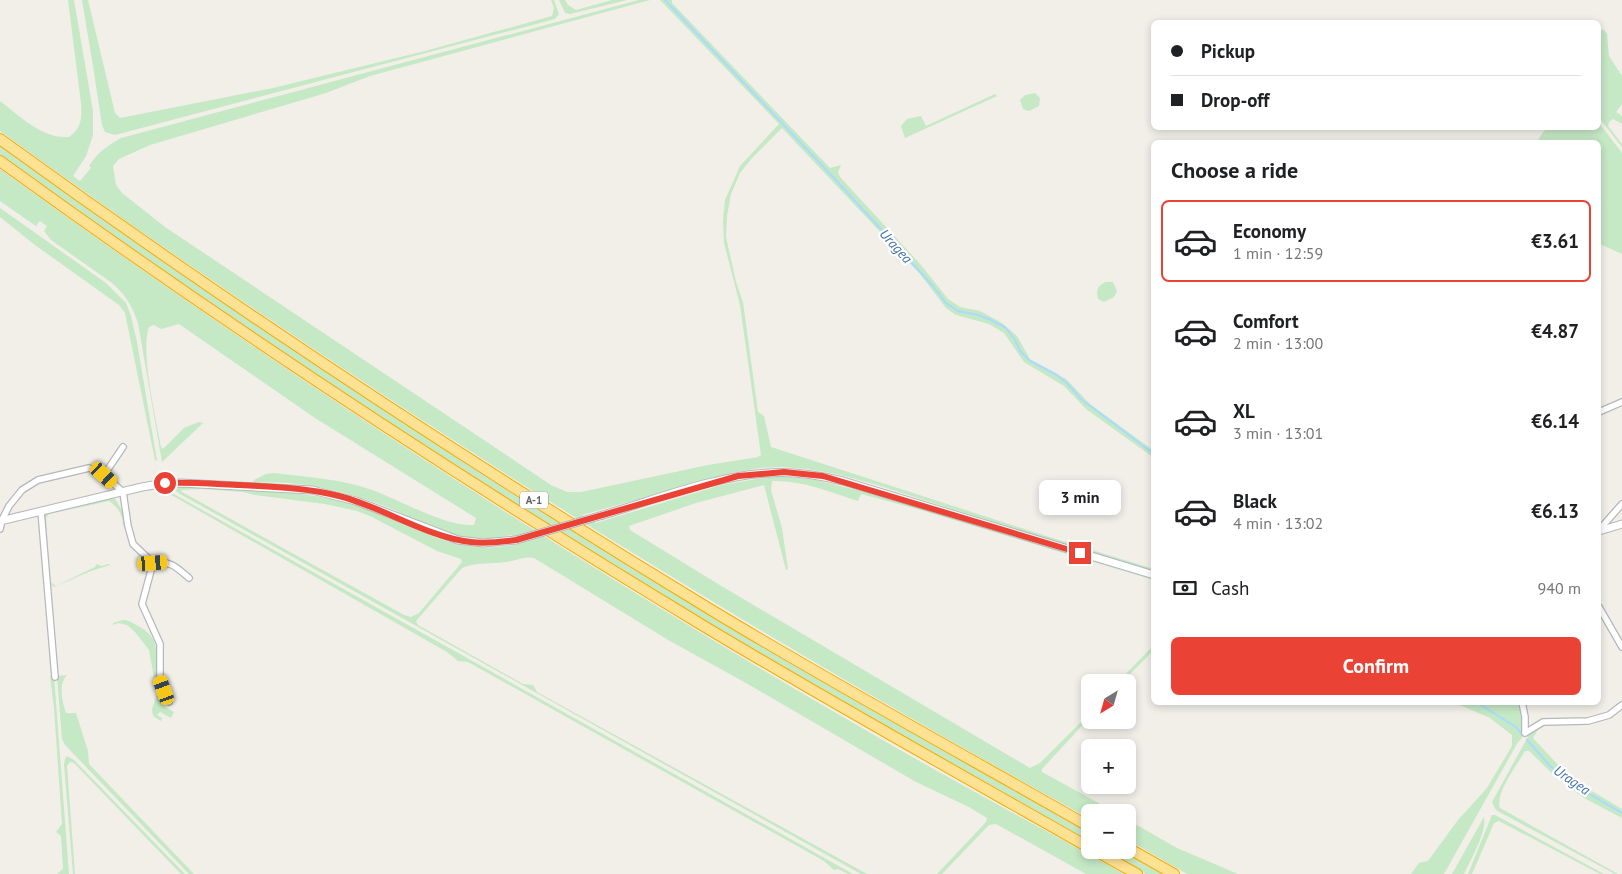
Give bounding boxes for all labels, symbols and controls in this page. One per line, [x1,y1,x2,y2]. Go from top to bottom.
text: Pickup [1201,39,1255,63]
text: Drop-off [1201,88,1269,112]
text: Choose a ride [1171,156,1298,184]
icon: car [1173,219,1218,264]
text: Economy [1233,219,1306,243]
water label: Uragea [876,225,916,267]
text: €3.61 [1531,229,1579,253]
text: 1 min · 12:59 [1233,243,1323,263]
icon: car [1173,309,1218,354]
text: Comfort [1233,309,1299,333]
text: €4.87 [1531,319,1579,343]
text: 2 min · 13:00 [1233,333,1323,353]
icon: car [1173,399,1218,444]
text: XL [1233,399,1255,423]
text: €6.14 [1531,409,1579,433]
text: 3 min · 13:01 [1233,423,1323,443]
car [87,459,120,491]
route start [154,472,176,494]
callout: 3 min [1039,480,1121,516]
text: 3 min [1060,487,1100,507]
icon: car [1173,489,1218,534]
text: Black [1233,489,1277,513]
road number: A-1 [520,492,548,508]
text: €6.13 [1531,499,1579,523]
text: 4 min · 13:02 [1233,513,1323,533]
route end [1069,542,1091,564]
car [137,554,168,572]
icon: cash [1171,574,1199,602]
text: Cash [1211,576,1249,600]
text: 940 m [1538,578,1581,598]
button: Confirm [1171,637,1581,695]
car [151,673,176,707]
north arrow [1081,674,1136,729]
map controls [1081,674,1136,859]
button: + [1081,739,1136,794]
water label: Uragea [1550,761,1594,799]
button: − [1081,804,1136,859]

